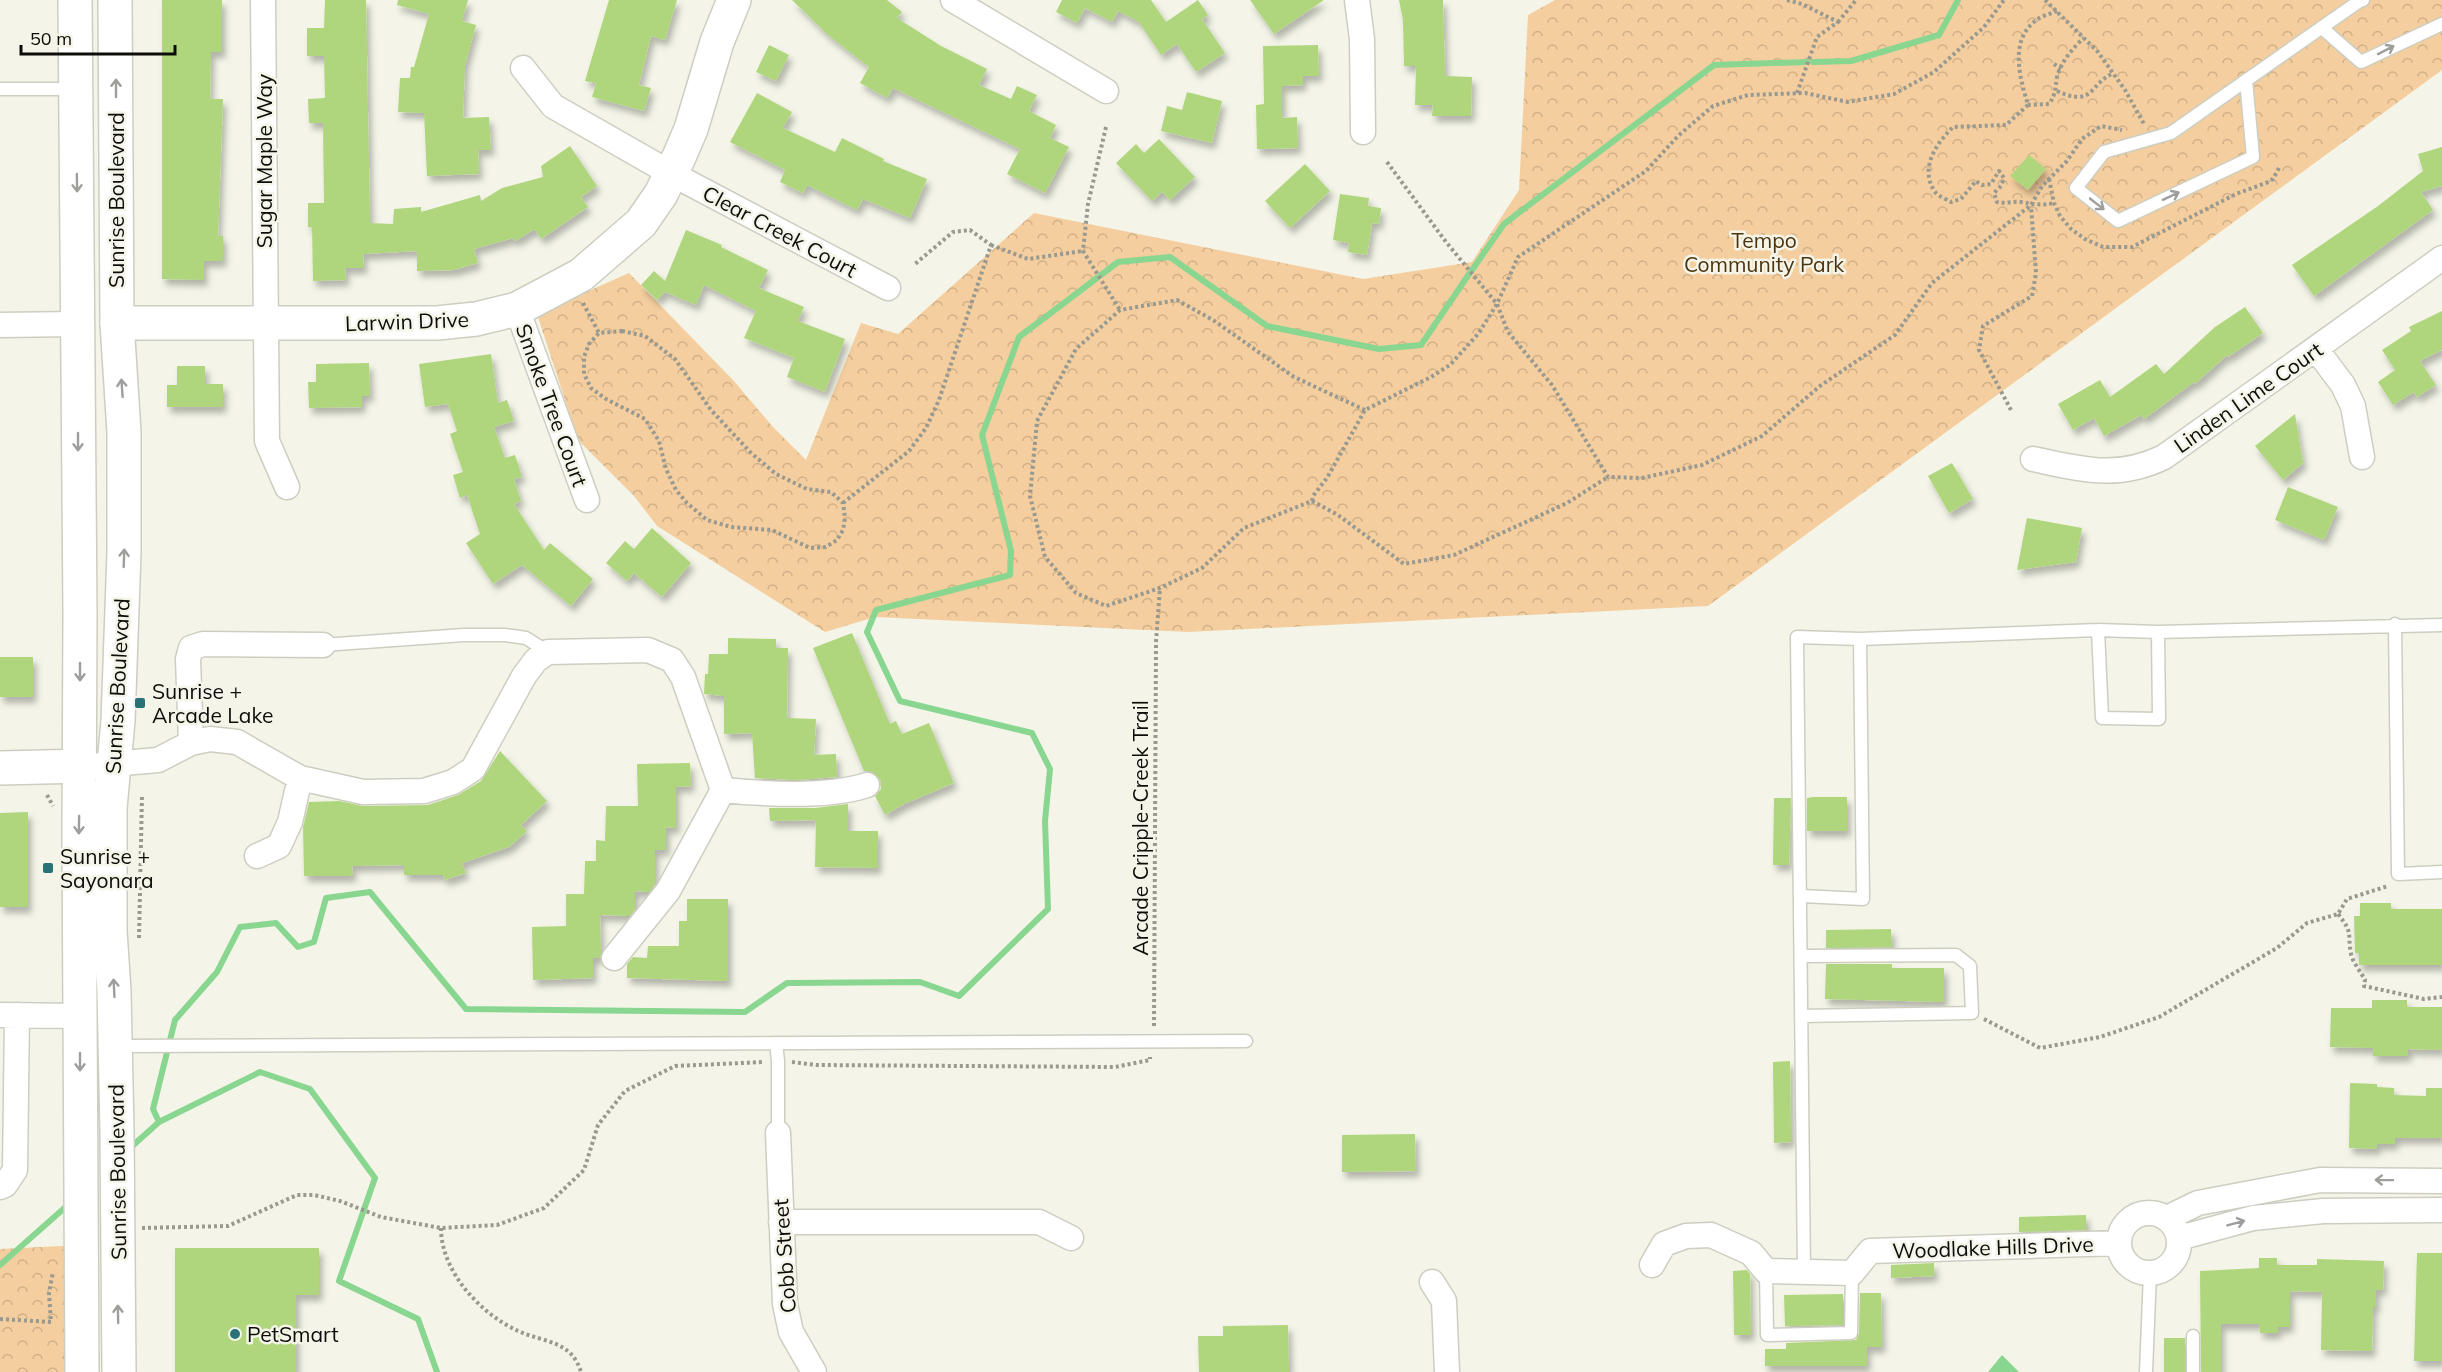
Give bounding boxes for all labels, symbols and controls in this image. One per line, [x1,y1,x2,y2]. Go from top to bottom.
scale bar [21,18,176,56]
text: 50 m [30,27,72,50]
one-way arrow [2376,44,2394,55]
street label: Sugar Maple Way [251,74,277,248]
one-way arrow [110,79,122,99]
street label: Sunrise Boulevard [103,112,129,288]
one-way arrow [71,172,83,192]
street label: Clear Creek Court [699,179,861,283]
one-way arrow [2162,189,2180,201]
one-way arrow [2089,198,2105,211]
park label: Tempo Community Park [1684,227,1844,277]
street label: Larwin Drive [345,306,469,336]
street label: Smoke Tree Court [511,320,593,490]
street label: Linden Lime Court [2169,336,2327,458]
one-way arrow [116,379,127,399]
one-way arrow [72,431,84,451]
one-way arrow [118,549,130,569]
street label: Sunrise Boulevard [99,598,135,774]
one-way arrow [74,661,86,681]
place label: Sunrise + Arcade Lake [152,678,273,728]
marker: Sunrise + Arcade Lake [133,696,147,710]
street label: Arcade Cripple-Creek Trail [1127,700,1153,956]
one-way arrow [73,814,85,834]
place label: Sunrise + Sayonara [60,843,154,893]
marker: Sunrise + Sayonara [41,861,55,875]
one-way arrow [108,979,119,999]
one-way arrow [74,1051,86,1071]
street label: Sunrise Boulevard [102,1084,132,1260]
one-way arrow [2374,1174,2394,1186]
street label: Cobb Street [767,1198,801,1314]
one-way arrow [2226,1217,2245,1228]
street label: Woodlake Hills Drive [1892,1230,2094,1264]
one-way arrow [112,1304,124,1324]
place label: PetSmart [247,1321,339,1347]
marker: PetSmart [228,1327,242,1341]

